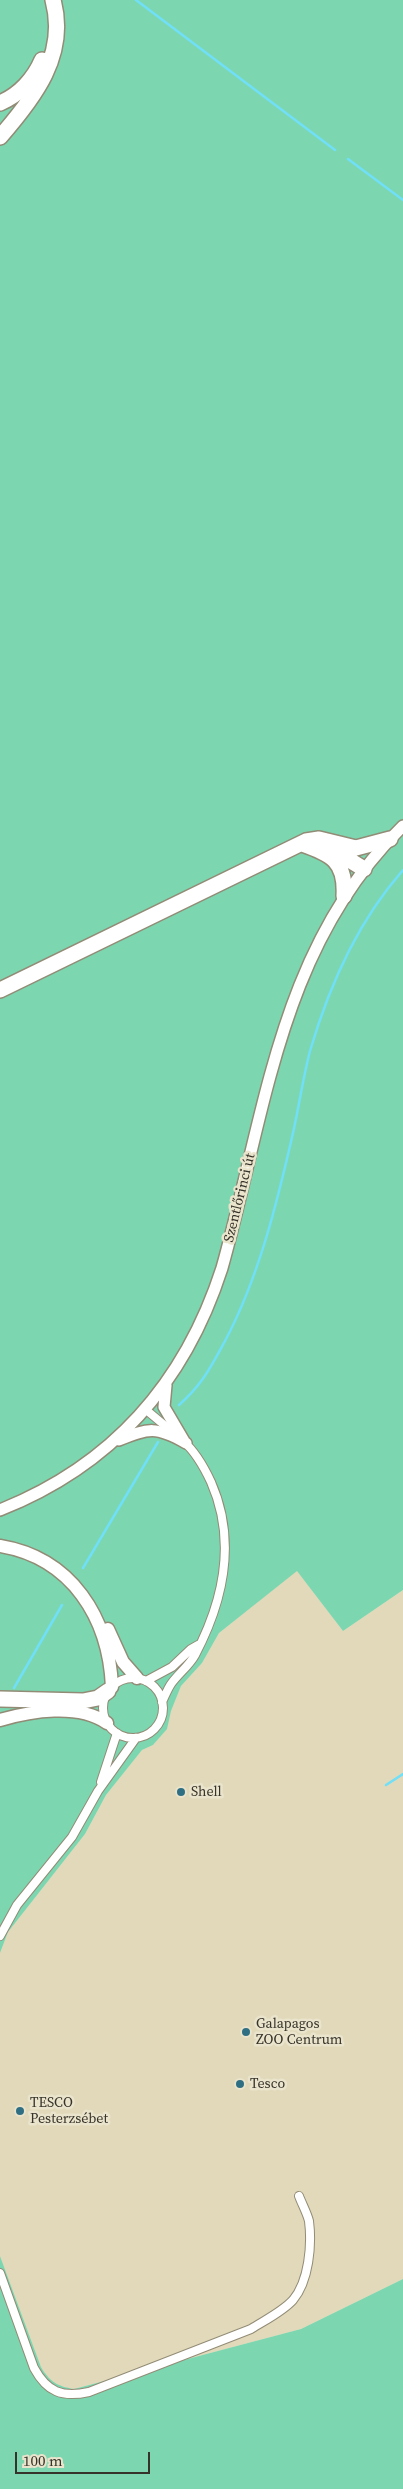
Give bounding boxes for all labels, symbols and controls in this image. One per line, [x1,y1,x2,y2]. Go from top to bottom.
street label: Szentlőrinci út [221,1152,259,1244]
place label: Shell [191,1784,222,1800]
marker: Shell [175,1786,187,1798]
place label: Galapagos ZOO Centrum [256,2016,342,2048]
marker: Galapagos ZOO Centrum [240,2026,252,2038]
place label: Tesco [250,2076,285,2092]
marker: Tesco [234,2078,246,2090]
place label: TESCO Pesterzsébet [30,2095,108,2128]
marker: TESCO Pesterzsébet [14,2105,26,2117]
scale bar [18,2442,152,2474]
text: 100 m [23,2450,63,2471]

